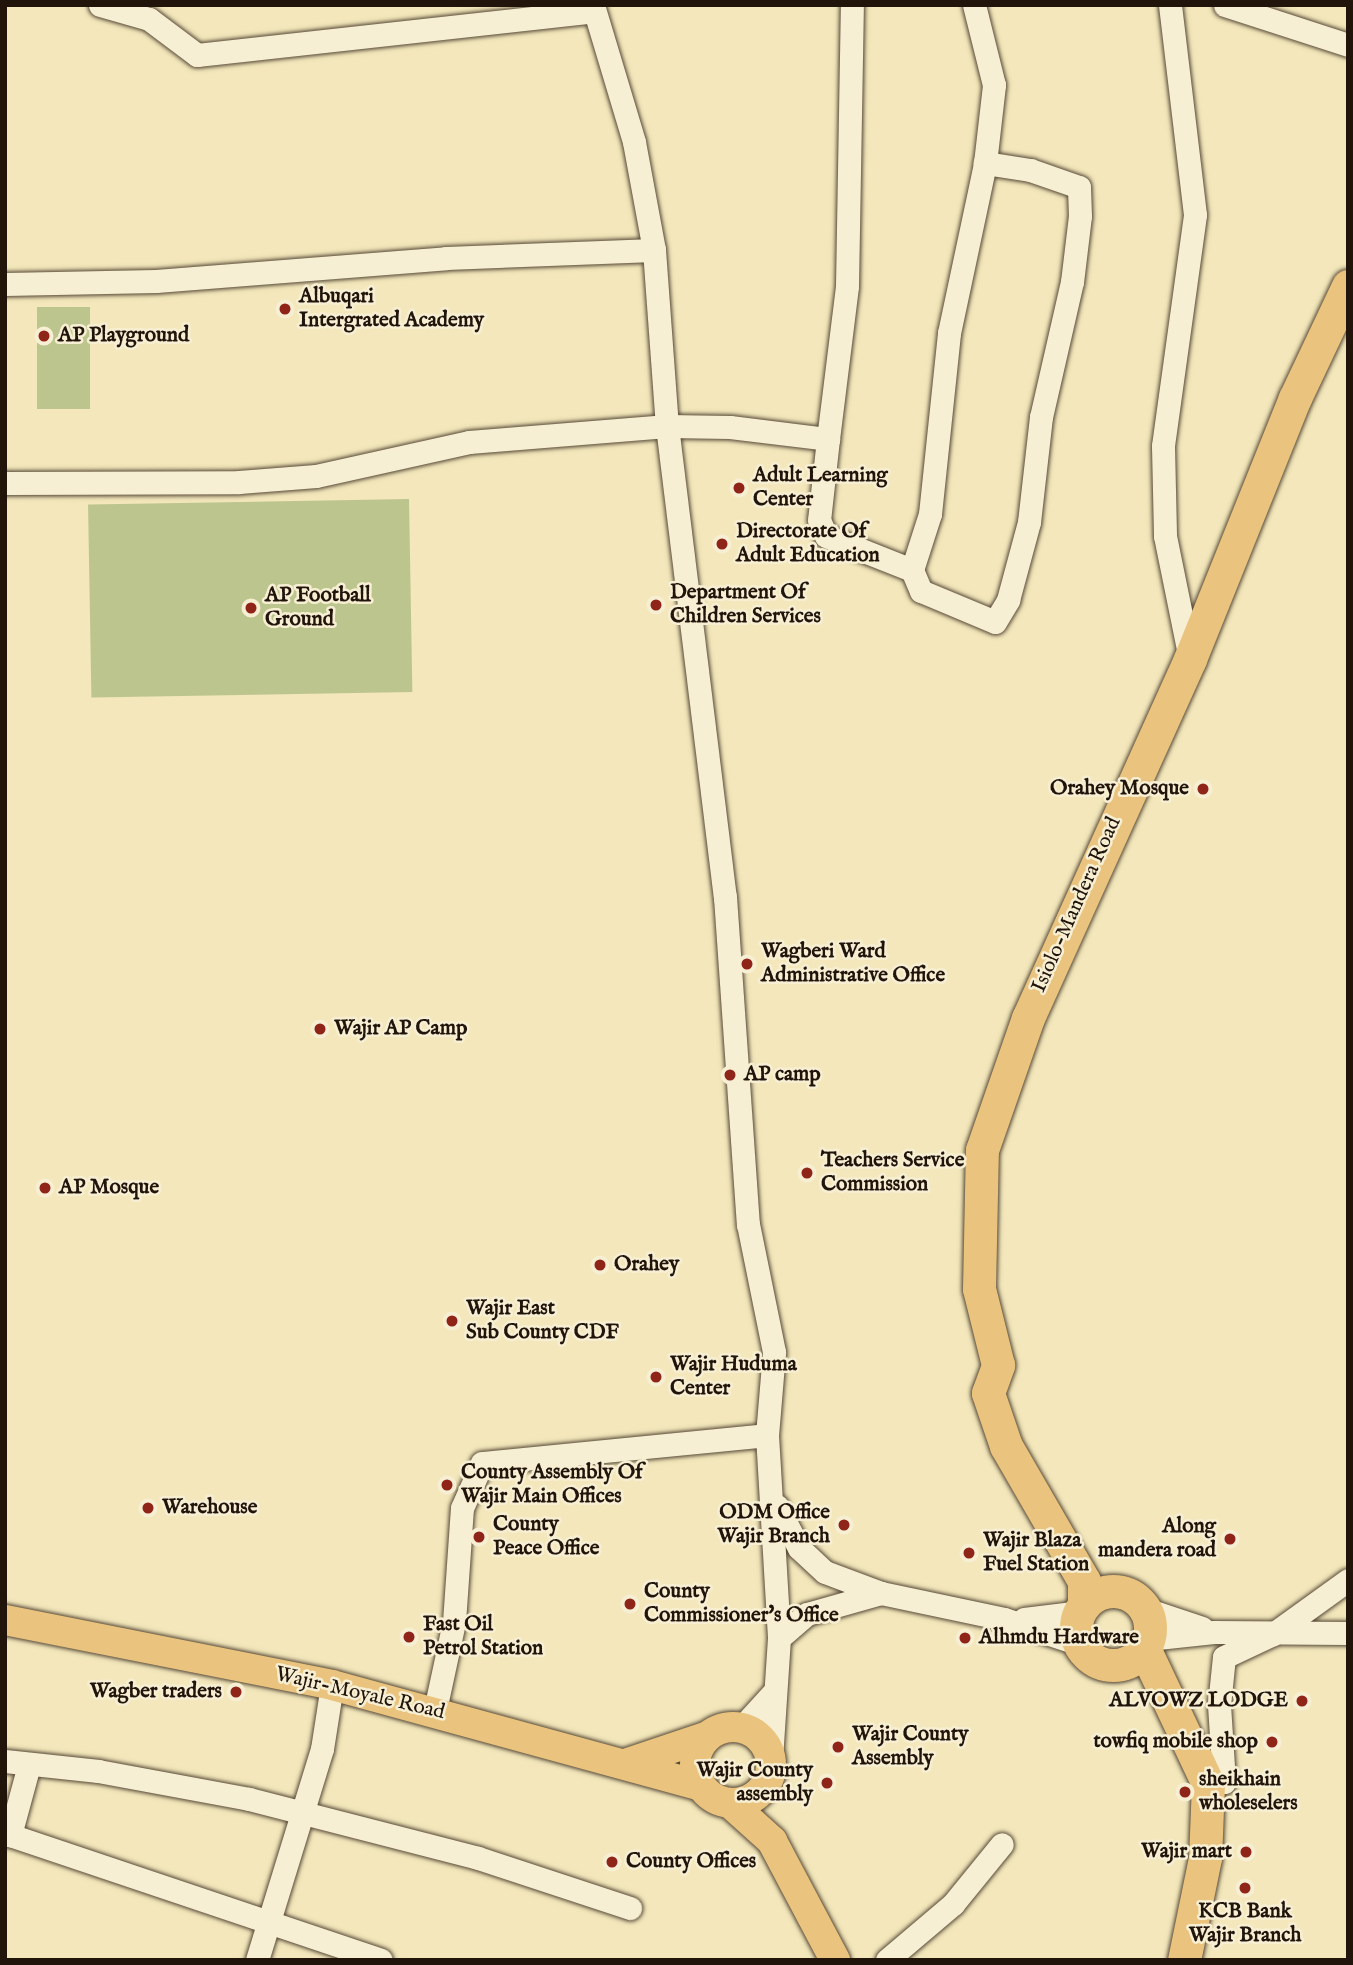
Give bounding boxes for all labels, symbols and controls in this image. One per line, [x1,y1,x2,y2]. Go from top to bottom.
place label: Albuqari Intergrated Academy [299,284,484,334]
marker: Albuqari Intergrated Academy [277,301,293,317]
place label: AP Playground [58,323,189,349]
marker: AP Playground [36,328,52,344]
place label: Adult Learning Center [753,463,888,513]
marker: Adult Learning Center [731,480,747,496]
place label: Directorate Of Adult Education [736,519,880,569]
marker: Directorate Of Adult Education [714,536,730,552]
place label: Department Of Children Services [670,580,821,630]
place label: AP Football Ground [265,583,371,633]
marker: Department Of Children Services [648,597,664,613]
marker: AP Football Ground [243,600,259,616]
place label: Orahey Mosque [1050,776,1189,802]
marker: Orahey Mosque [1195,781,1211,797]
street label: Isiolo-Mandera Road [1027,813,1127,997]
place label: Wagberi Ward Administrative Office [761,939,945,989]
marker: Wagberi Ward Administrative Office [739,956,755,972]
place label: Wajir AP Camp [334,1016,467,1042]
marker: Wajir AP Camp [312,1021,328,1037]
place label: AP camp [744,1062,821,1088]
marker: AP camp [722,1067,738,1083]
place label: Teachers Service Commission [821,1148,964,1198]
marker: Teachers Service Commission [799,1165,815,1181]
place label: AP Mosque [59,1175,159,1201]
marker: AP Mosque [37,1180,53,1196]
place label: Orahey [614,1252,679,1278]
marker: Orahey [592,1257,608,1273]
place label: Wajir East Sub County CDF [466,1296,619,1346]
marker: Wajir East Sub County CDF [444,1313,460,1329]
place label: Wajir Huduma Center [670,1352,797,1402]
marker: Wajir Huduma Center [648,1369,664,1385]
place label: County Assembly Of Wajir Main Offices [461,1460,643,1510]
marker: County Assembly Of Wajir Main Offices [439,1477,455,1493]
place label: Warehouse [162,1495,257,1521]
marker: Warehouse [140,1500,156,1516]
place label: ODM Office Wajir Branch [717,1500,830,1550]
place label: County Peace Office [493,1512,599,1562]
place label: Along mandera road [1098,1514,1216,1564]
marker: ODM Office Wajir Branch [836,1517,852,1533]
place label: Wajir Blaza Fuel Station [983,1528,1089,1578]
marker: County Peace Office [471,1529,487,1545]
marker: Along mandera road [1222,1531,1238,1547]
marker: Wajir Blaza Fuel Station [961,1545,977,1561]
place label: County Commissioner's Office [644,1579,839,1629]
marker: County Commissioner's Office [622,1596,638,1612]
place label: Fast Oil Petrol Station [423,1612,543,1662]
place label: Alhmdu Hardware [979,1625,1139,1651]
marker: Fast Oil Petrol Station [401,1629,417,1645]
marker: Alhmdu Hardware [957,1630,973,1646]
street label: Wajir-Moyale Road [273,1662,447,1726]
place label: Wagber traders [90,1679,222,1705]
marker: Wagber traders [228,1684,244,1700]
place label: ALVOWZ LODGE [1109,1688,1288,1714]
marker: ALVOWZ LODGE [1294,1693,1310,1709]
place label: Wajir County Assembly [852,1722,968,1772]
place label: towfiq mobile shop [1093,1729,1258,1755]
marker: towfiq mobile shop [1264,1734,1280,1750]
marker: Wajir County Assembly [830,1739,846,1755]
place label: Wajir County assembly [697,1758,813,1808]
place label: sheikhain wholeselers [1199,1767,1298,1817]
marker: Wajir County assembly [819,1775,835,1791]
marker: sheikhain wholeselers [1177,1784,1193,1800]
place label: Wajir mart [1141,1839,1232,1865]
marker: Wajir mart [1238,1844,1254,1860]
place label: County Offices [626,1849,756,1875]
marker: County Offices [604,1854,620,1870]
marker: KCB Bank Wajir Branch [1237,1880,1253,1896]
place label: KCB Bank Wajir Branch [1189,1899,1301,1949]

